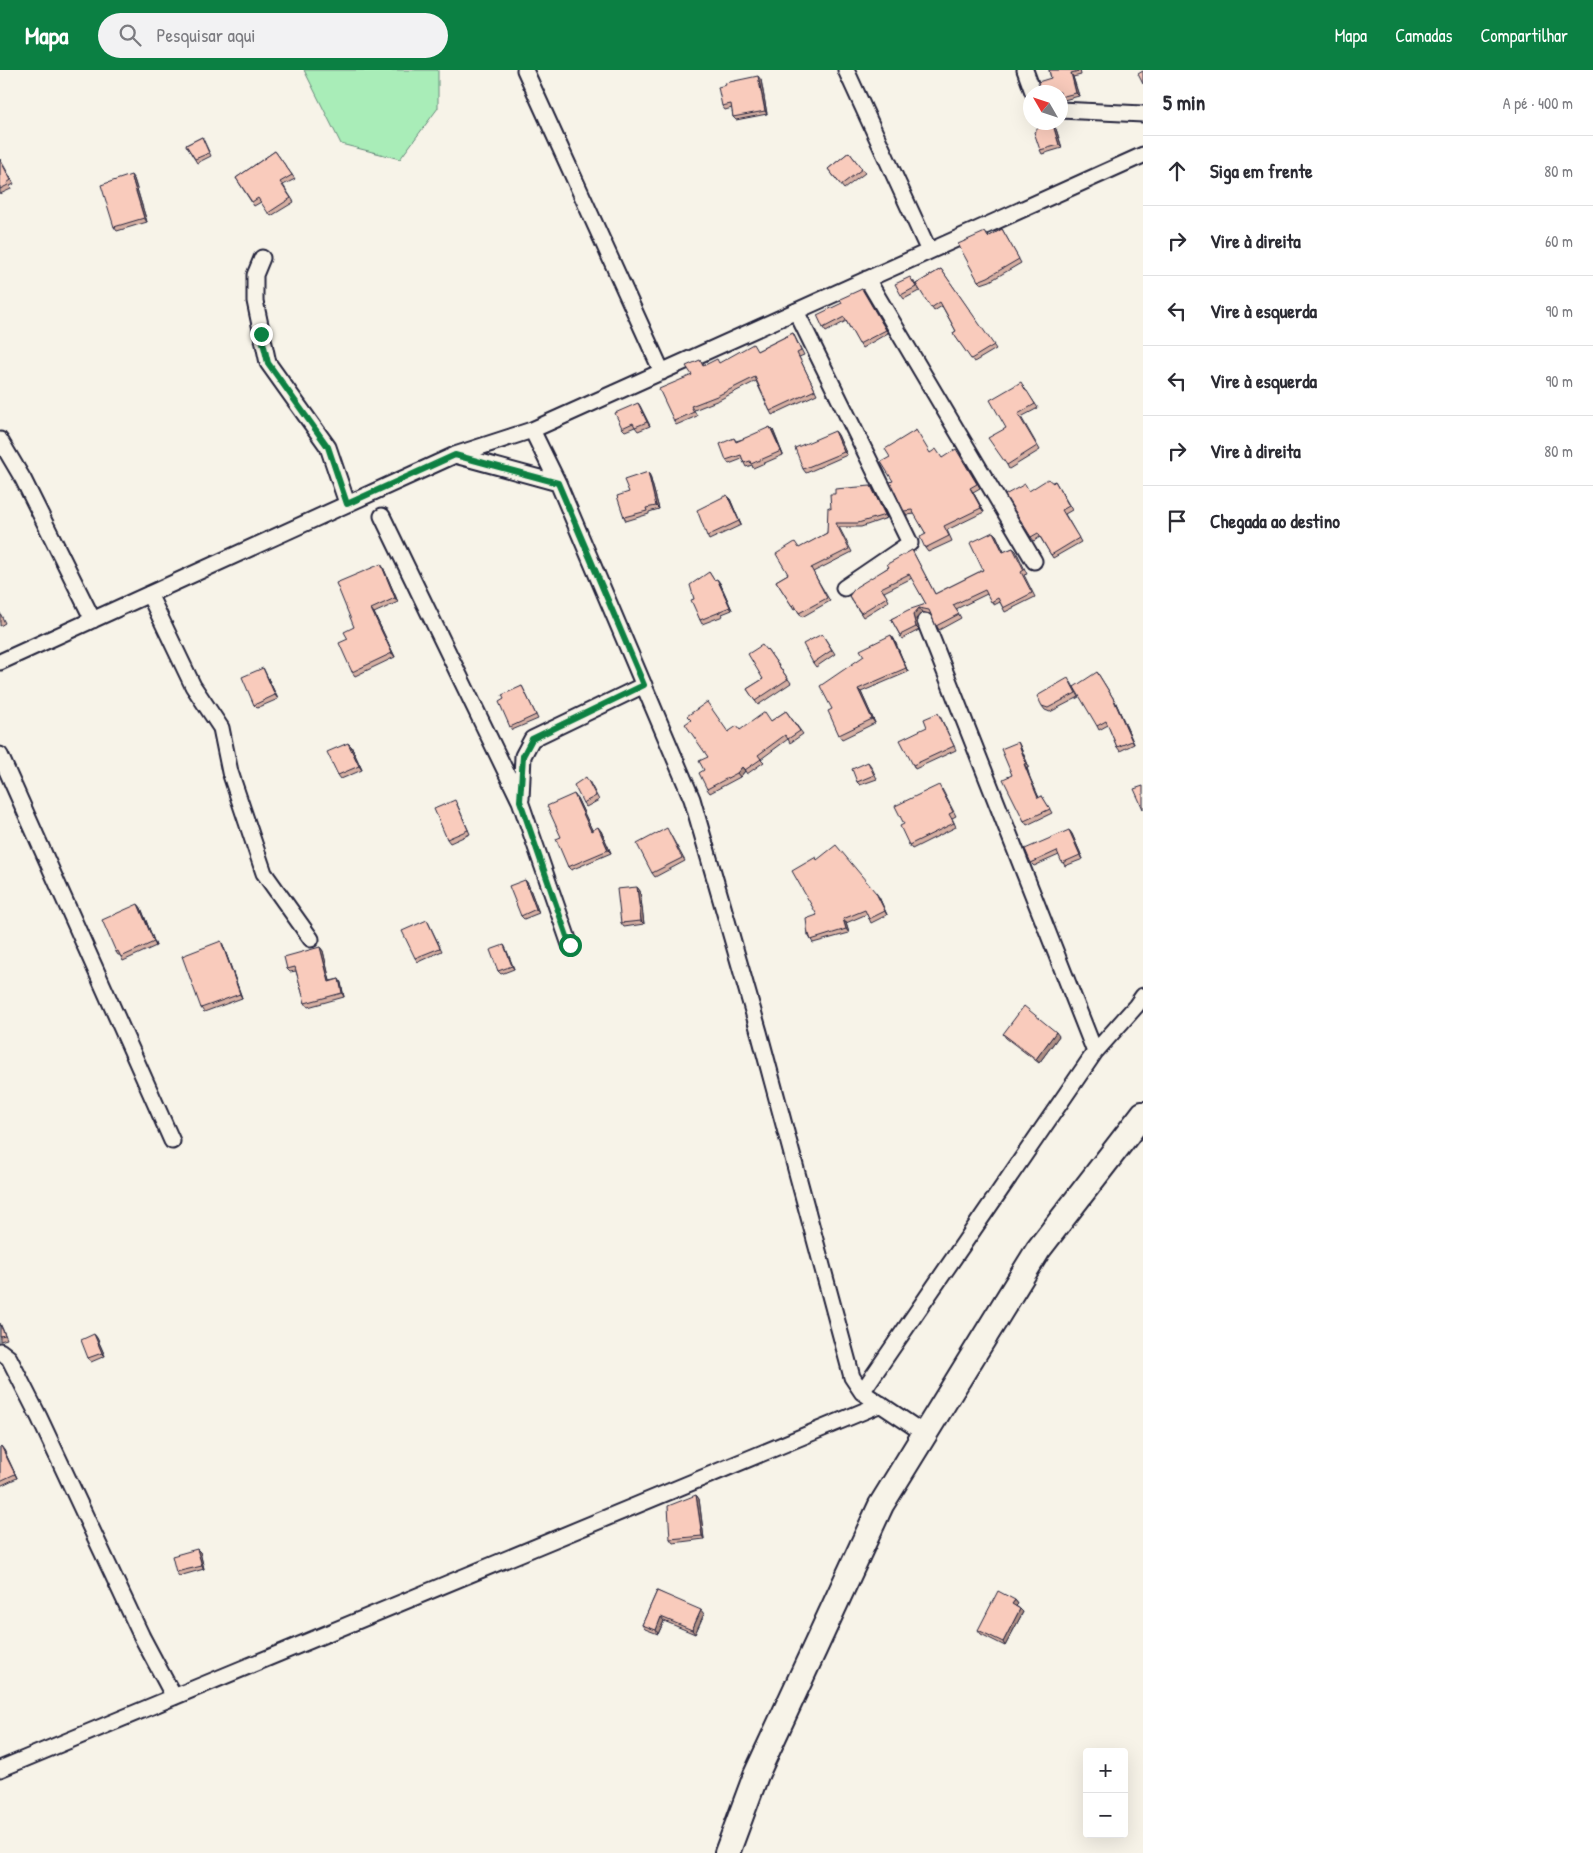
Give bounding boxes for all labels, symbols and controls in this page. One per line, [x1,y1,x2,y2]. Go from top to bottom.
search box [98,13,448,58]
text: Mapa [25,19,68,51]
icon: search [116,21,144,49]
text: Pesquisar aqui [156,22,256,48]
text: Mapa [1335,23,1367,48]
text: Camadas [1395,23,1452,48]
text: Compartilhar [1480,23,1568,48]
north arrow [1023,85,1068,130]
text: 5 min [1163,88,1205,117]
text: A pé · 400 m [1503,92,1573,114]
icon: ahead [1163,157,1191,185]
text: Siga em frente [1210,158,1313,184]
text: 80 m [1544,160,1573,182]
icon: right [1163,227,1191,255]
text: Vire à direita [1210,228,1301,254]
text: 60 m [1545,230,1573,252]
icon: left [1163,297,1191,325]
text: Vire à esquerda [1210,298,1317,324]
text: 90 m [1545,300,1573,322]
route end [250,323,273,346]
icon: left [1163,367,1191,395]
text: Vire à esquerda [1210,368,1317,394]
text: 90 m [1545,370,1573,392]
icon: right [1163,437,1191,465]
text: Vire à direita [1210,438,1301,464]
text: 80 m [1544,440,1573,462]
icon: arrive [1163,507,1191,535]
text: Chegada ao destino [1210,508,1340,534]
route start [559,934,582,957]
map controls [1083,1748,1128,1838]
button: + [1083,1748,1128,1793]
button: − [1083,1793,1128,1838]

